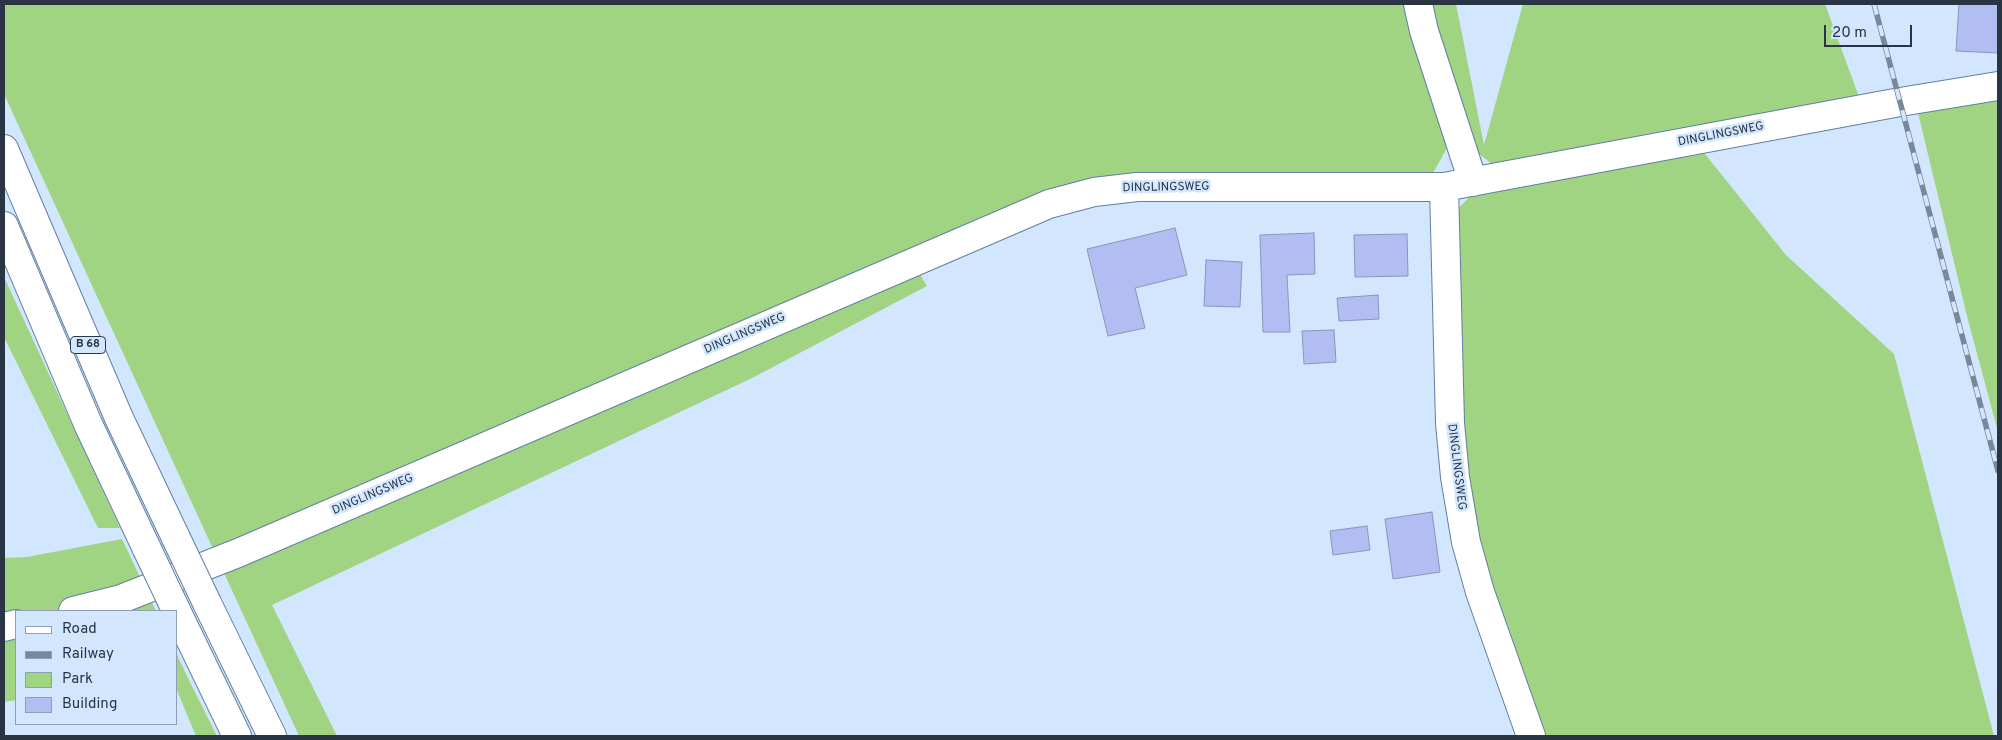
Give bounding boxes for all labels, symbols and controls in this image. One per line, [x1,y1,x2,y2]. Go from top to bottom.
scale bar [1827,15,1914,47]
text: 20 m [1832,24,1867,43]
street label: DINGLINGSWEG [1677,120,1765,150]
street label: DINGLINGSWEG [1122,180,1210,196]
street label: DINGLINGSWEG [702,310,788,358]
road number: B 68 [70,336,106,354]
street label: DINGLINGSWEG [1444,423,1468,511]
street label: DINGLINGSWEG [330,471,416,519]
legend [15,610,178,725]
text: Road [62,620,97,639]
text: Railway [62,645,114,664]
text: Park [62,670,93,689]
text: Building [62,695,117,714]

